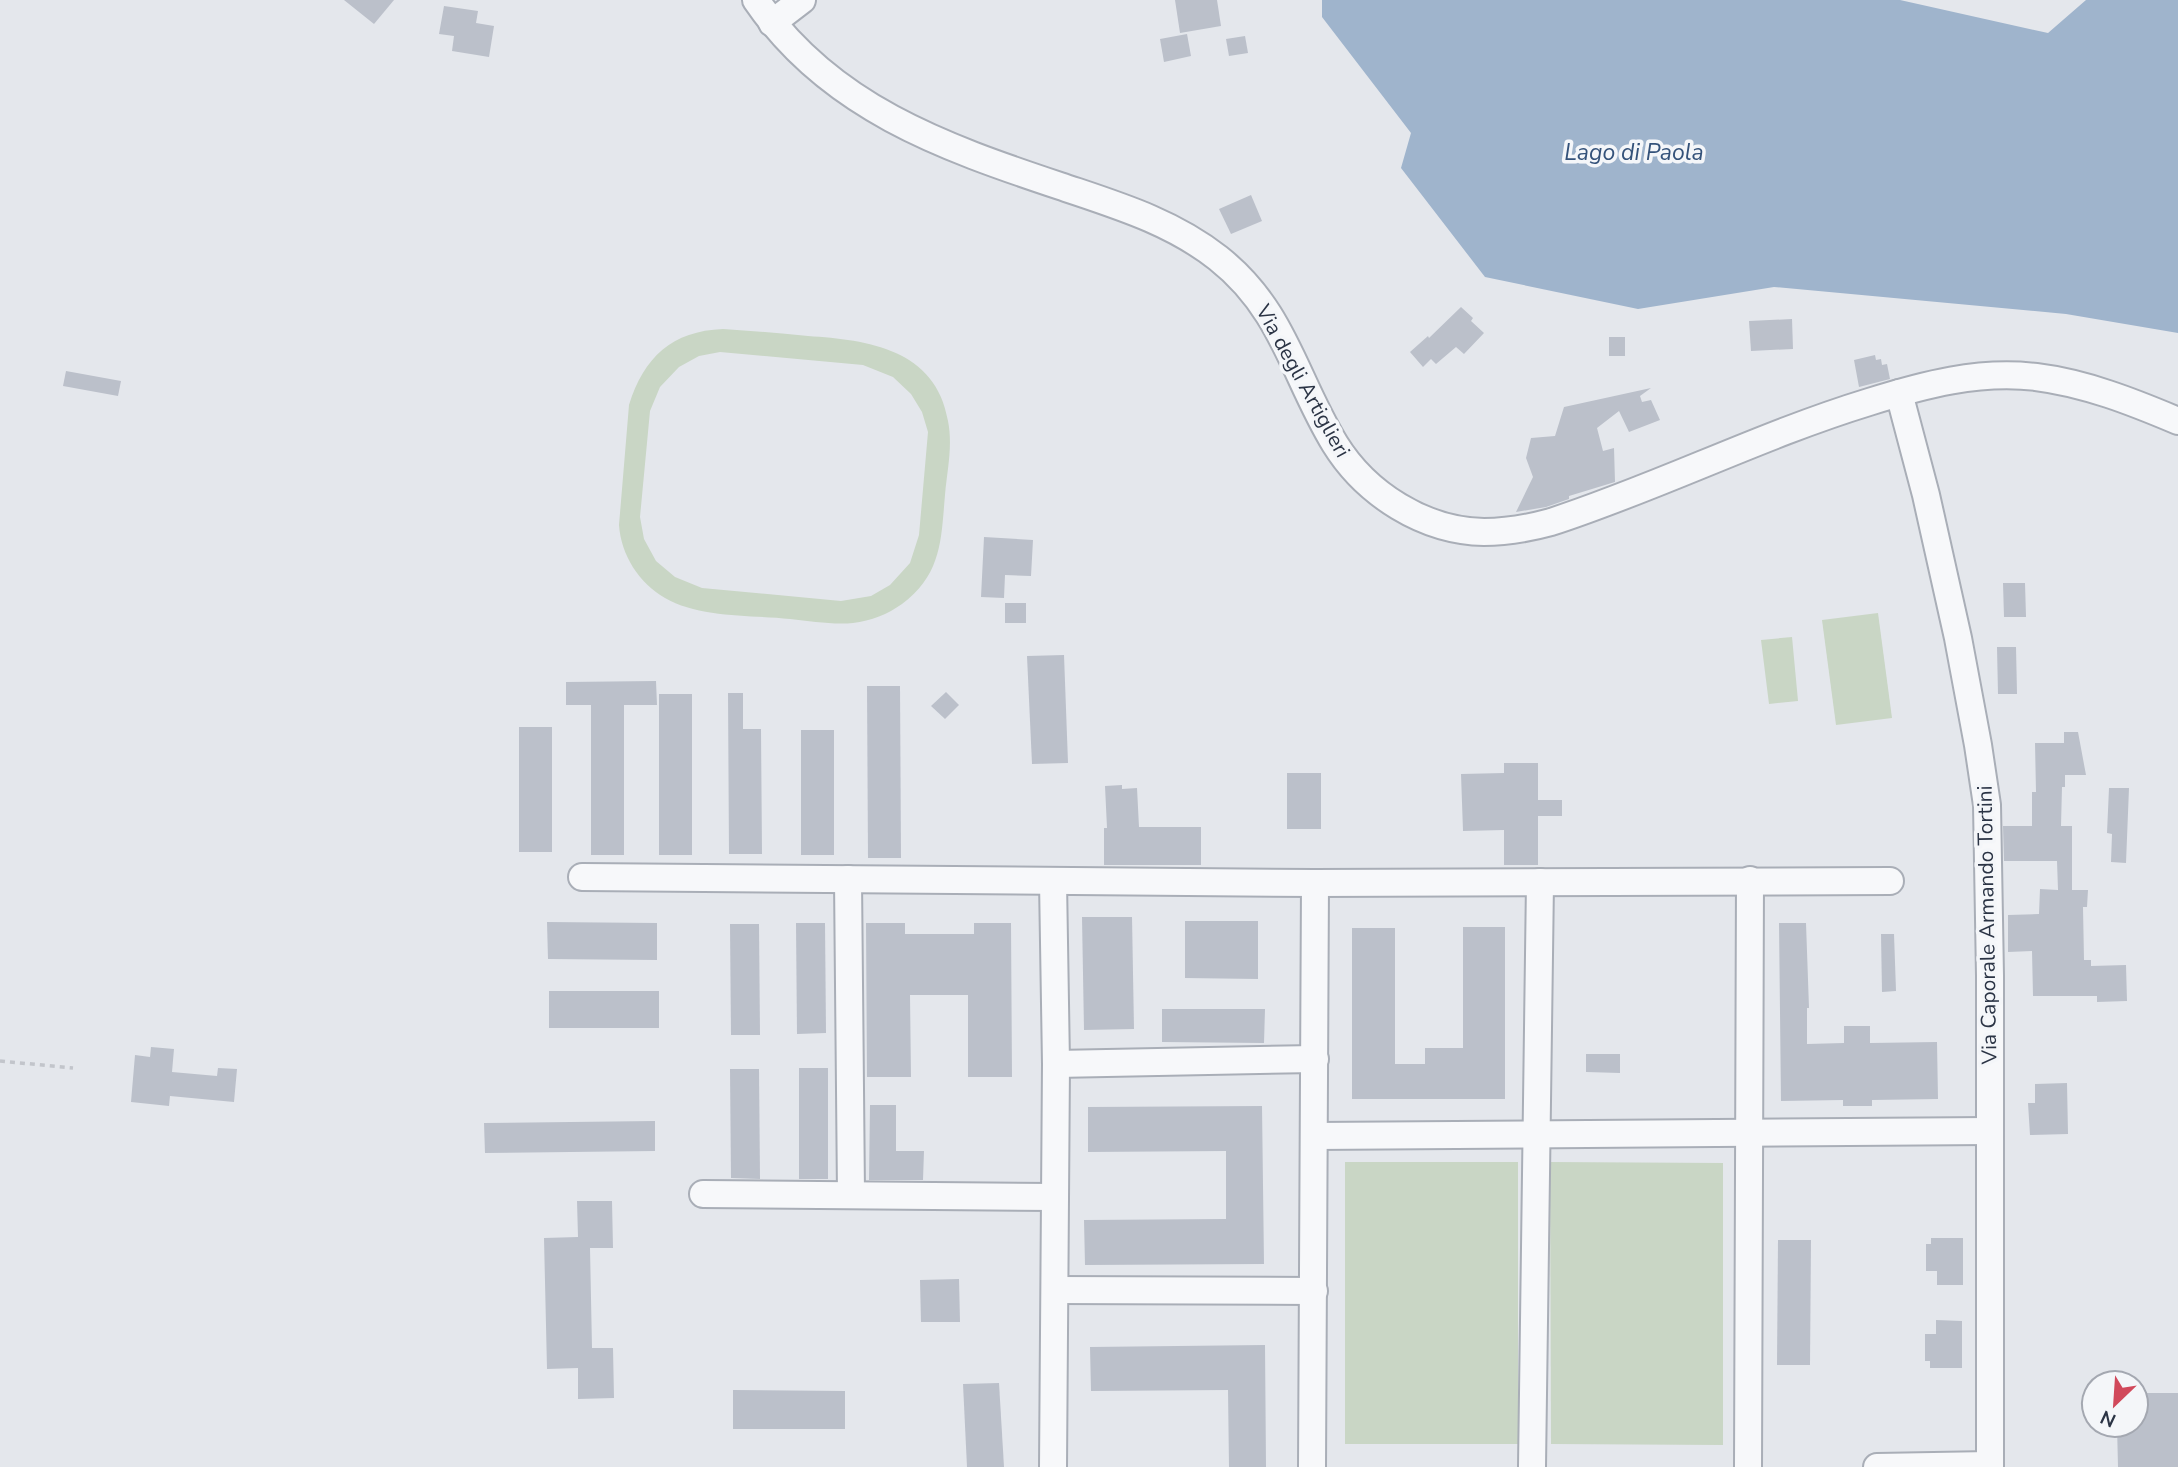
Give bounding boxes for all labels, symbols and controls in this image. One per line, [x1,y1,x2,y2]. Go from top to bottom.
water label: Lago di Paola [1564,137,1704,168]
street label: Via degli Artiglieri [1249,299,1357,462]
street label: Via Caporale Armando Tortini [1971,785,2003,1066]
north arrow [2080,1369,2150,1439]
text: N [2096,1404,2120,1433]

